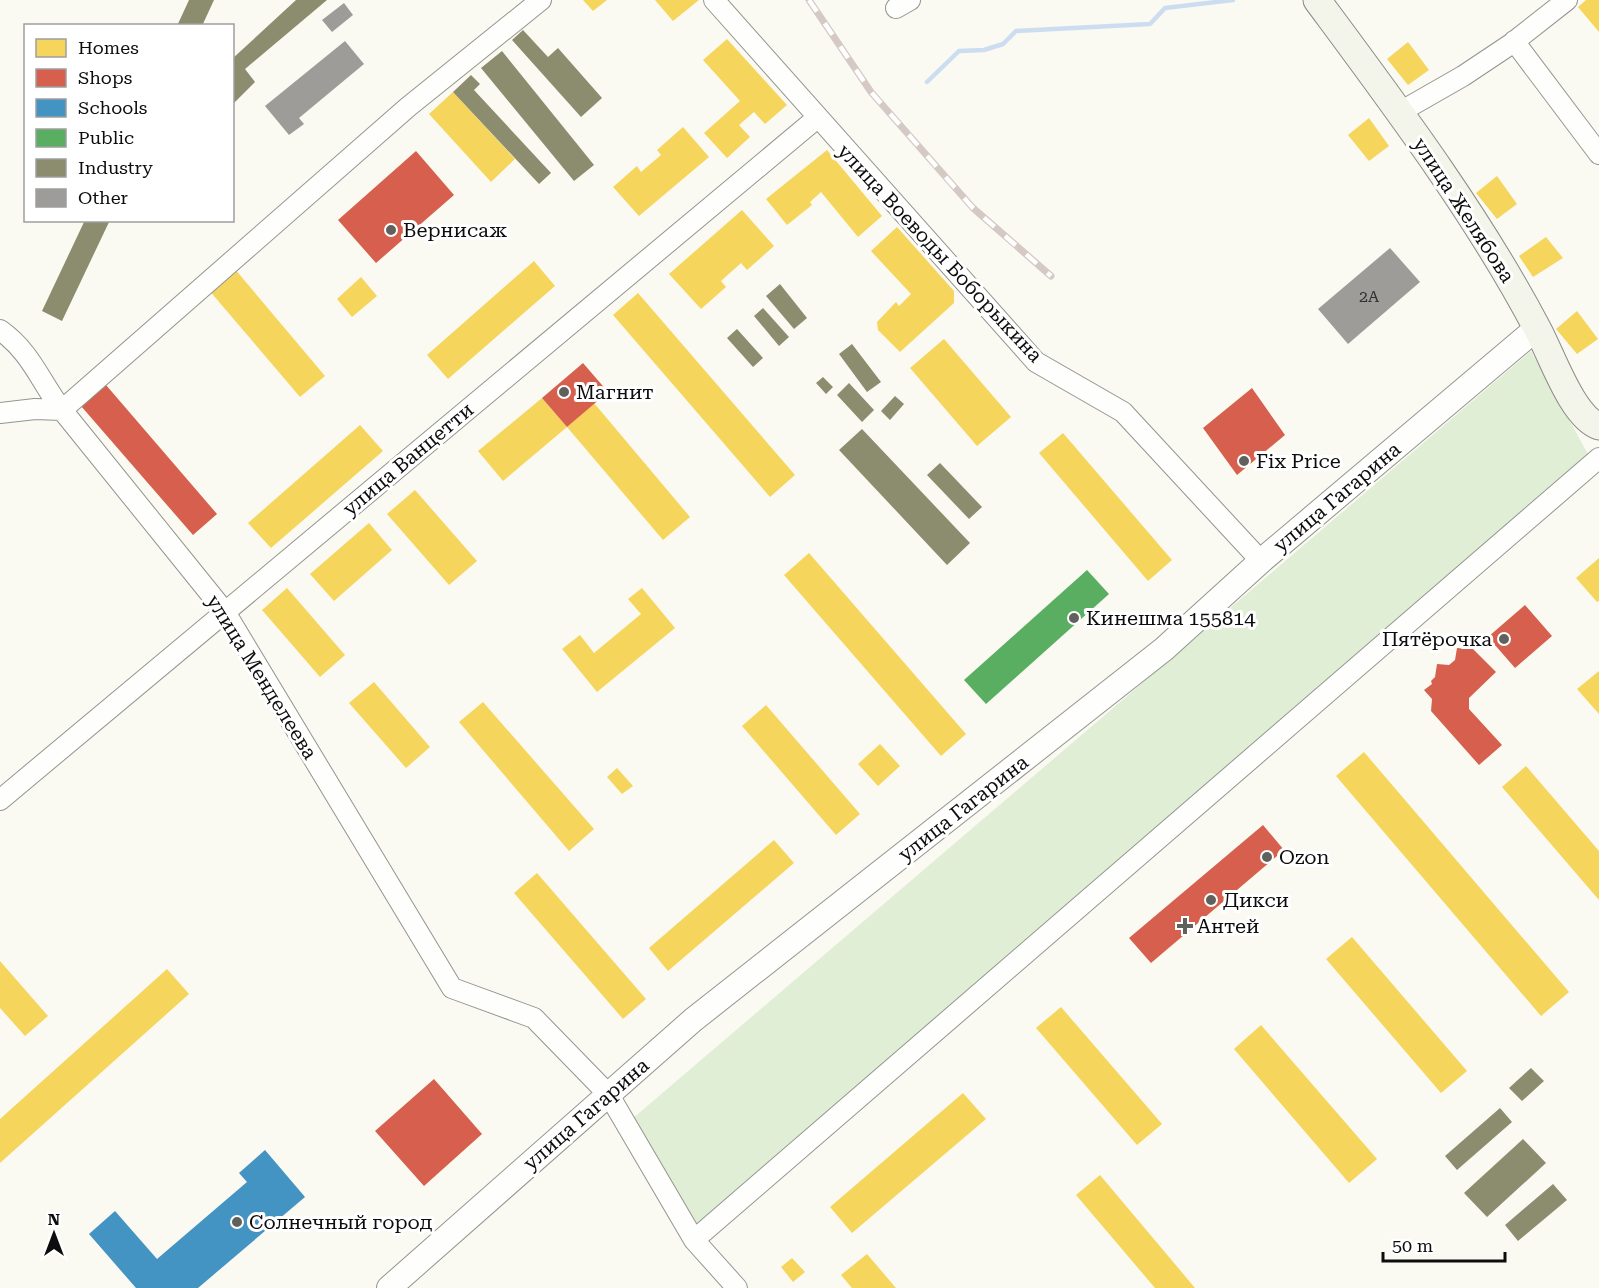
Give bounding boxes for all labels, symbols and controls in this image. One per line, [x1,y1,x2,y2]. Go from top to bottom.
legend [24,24,234,222]
text: Homes [78,37,139,58]
text: Shops [78,67,132,88]
text: Schools [78,97,147,118]
text: Public [78,127,134,148]
street label: улица Желябова [1408,133,1520,287]
street label: улица Воеводы Боборыкина [832,139,1048,367]
text: Industry [78,157,153,178]
text: Other [78,187,128,208]
place label: Вернисаж [403,218,507,242]
marker: Вернисаж [384,223,398,237]
house number: 2А [1359,287,1380,306]
place label: Магнит [576,380,654,404]
marker: Магнит [557,385,571,399]
street label: улица Ванцетти [338,397,478,521]
street label: улица Гагарина [1269,437,1405,557]
place label: Fix Price [1256,449,1341,473]
marker: Fix Price [1237,454,1251,468]
street label: улица Менделеева [202,590,322,764]
place label: Кинешма 155814 [1086,606,1256,630]
marker: Кинешма 155814 [1067,611,1081,625]
place label: Пятёрочка [1382,627,1492,651]
marker: Пятёрочка [1497,632,1511,646]
street label: улица Гагарина [893,750,1033,866]
place label: Ozon [1279,845,1330,869]
marker: Ozon [1260,850,1274,864]
place label: Дикси [1223,888,1289,912]
marker: Дикси [1204,893,1218,907]
place label: Антей [1197,914,1260,938]
marker: Антей [1178,919,1192,933]
street label: улица Гагарина [518,1053,654,1175]
north arrow [24,1204,84,1264]
text: N [48,1210,60,1229]
place label: Солнечный город [249,1210,433,1234]
marker: Солнечный город [230,1215,244,1229]
scale bar [1383,1225,1504,1263]
text: 50 m [1392,1235,1433,1256]

